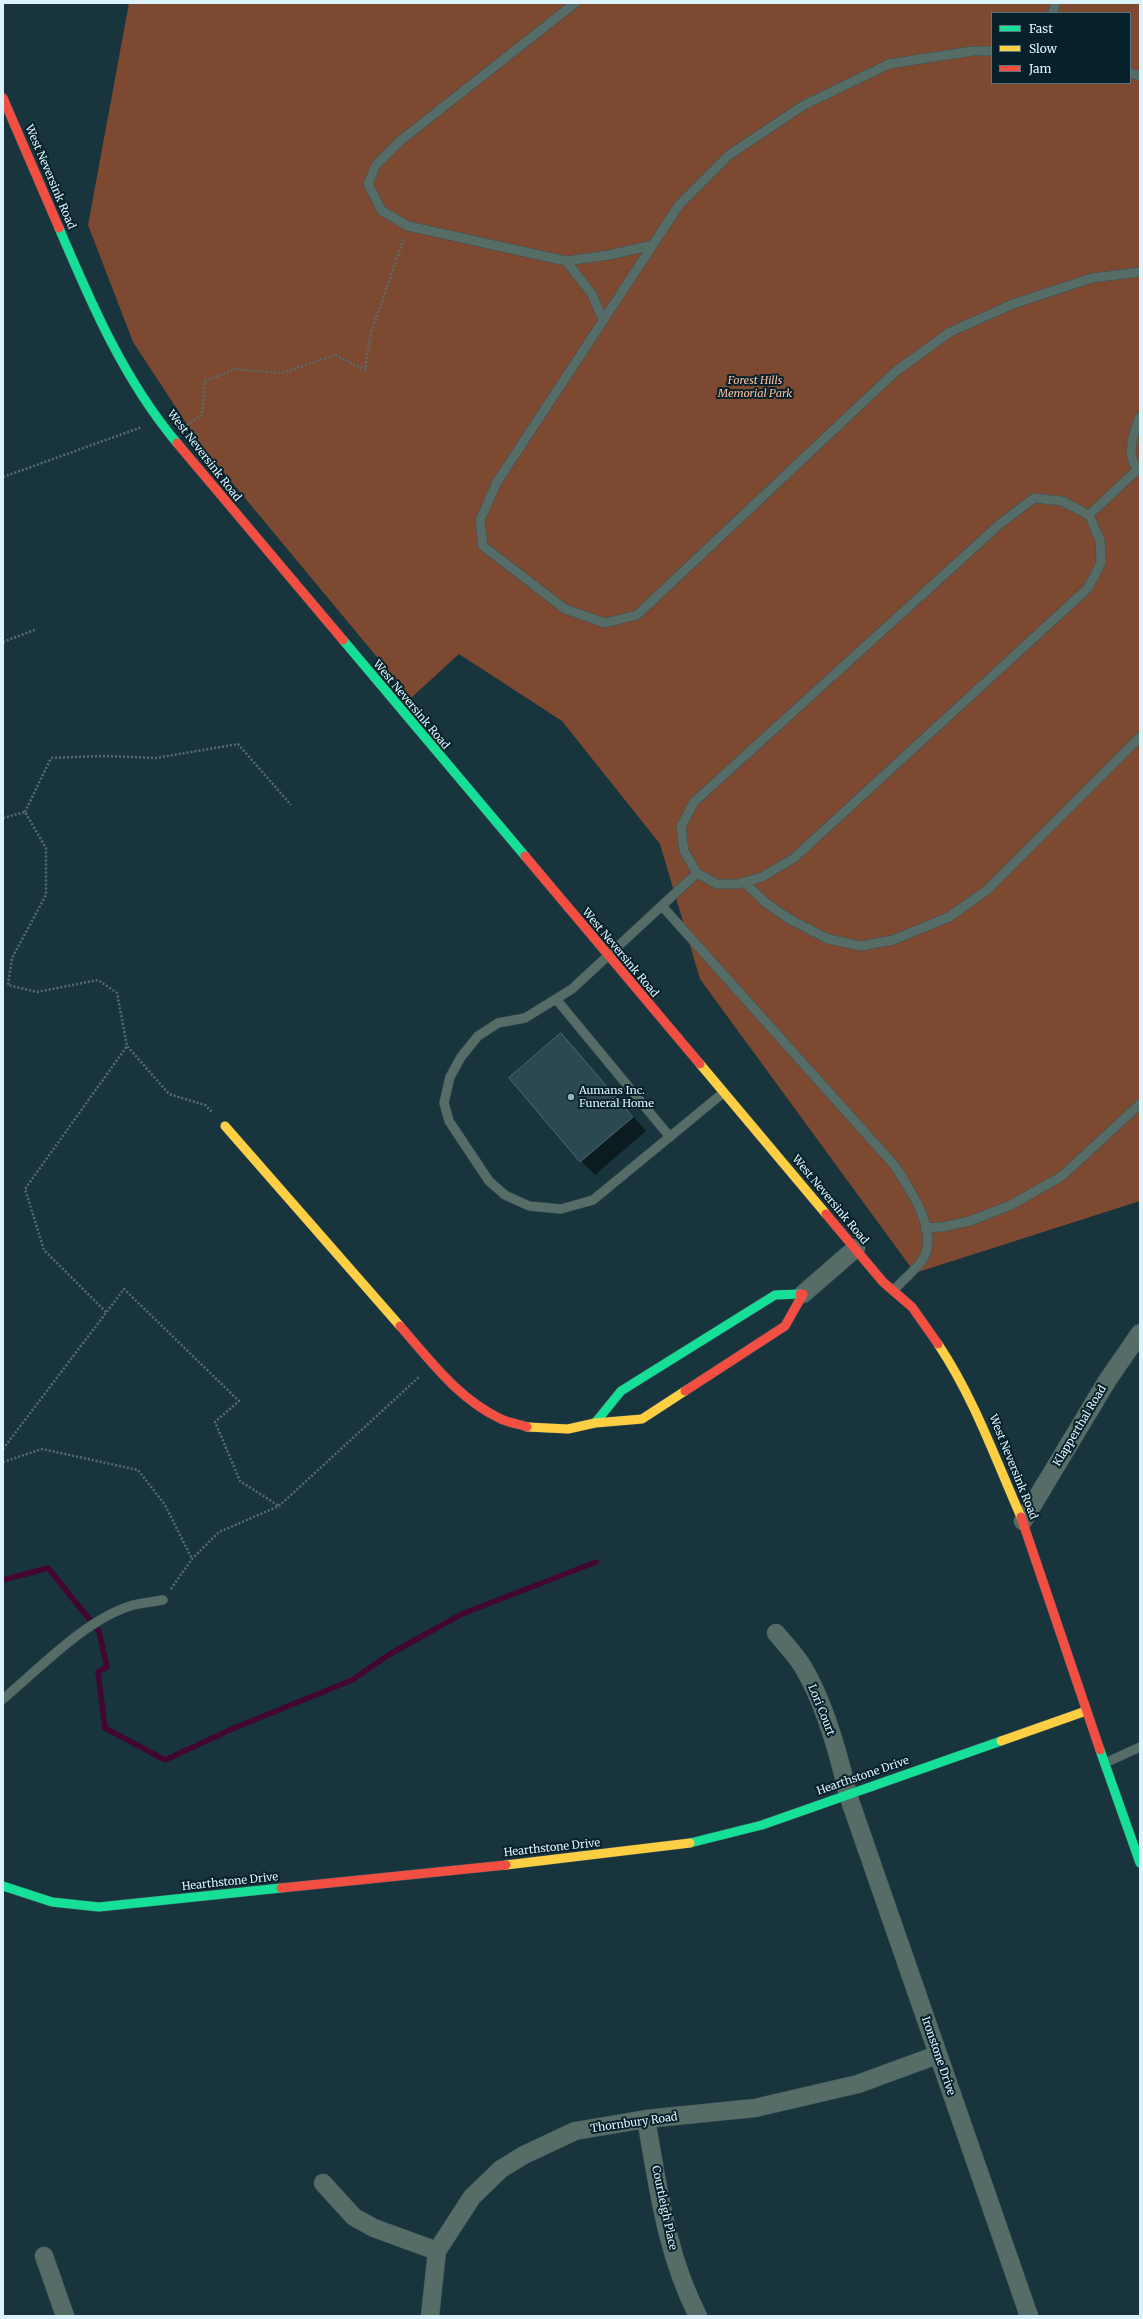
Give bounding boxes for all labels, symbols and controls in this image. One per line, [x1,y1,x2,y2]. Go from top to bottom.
legend [991,12,1131,84]
text: Fast [1029,21,1053,36]
text: Slow [1029,41,1057,56]
text: Jam [1029,61,1051,76]
street label: West Neversink Road [22,123,78,231]
park label: Forest Hills Memorial Park [718,374,792,400]
street label: West Neversink Road [164,408,244,504]
street label: West Neversink Road [370,658,452,752]
street label: West Neversink Road [579,906,661,1000]
place label: Aumans Inc. Funeral Home [579,1084,654,1110]
marker: Aumans Inc. Funeral Home [566,1092,576,1102]
street label: West Neversink Road [789,1153,871,1247]
street label: Klapperthal Road [1051,1383,1109,1469]
street label: West Neversink Road [986,1413,1040,1521]
street label: Lori Court [805,1682,837,1738]
street label: Hearthstone Drive [815,1754,911,1798]
street label: Hearthstone Drive [503,1836,601,1860]
street label: Hearthstone Drive [181,1870,279,1894]
street label: Ironstone Drive [918,2015,958,2097]
street label: Thornbury Road [590,2110,678,2136]
street label: Courtleigh Place [649,2165,679,2251]

